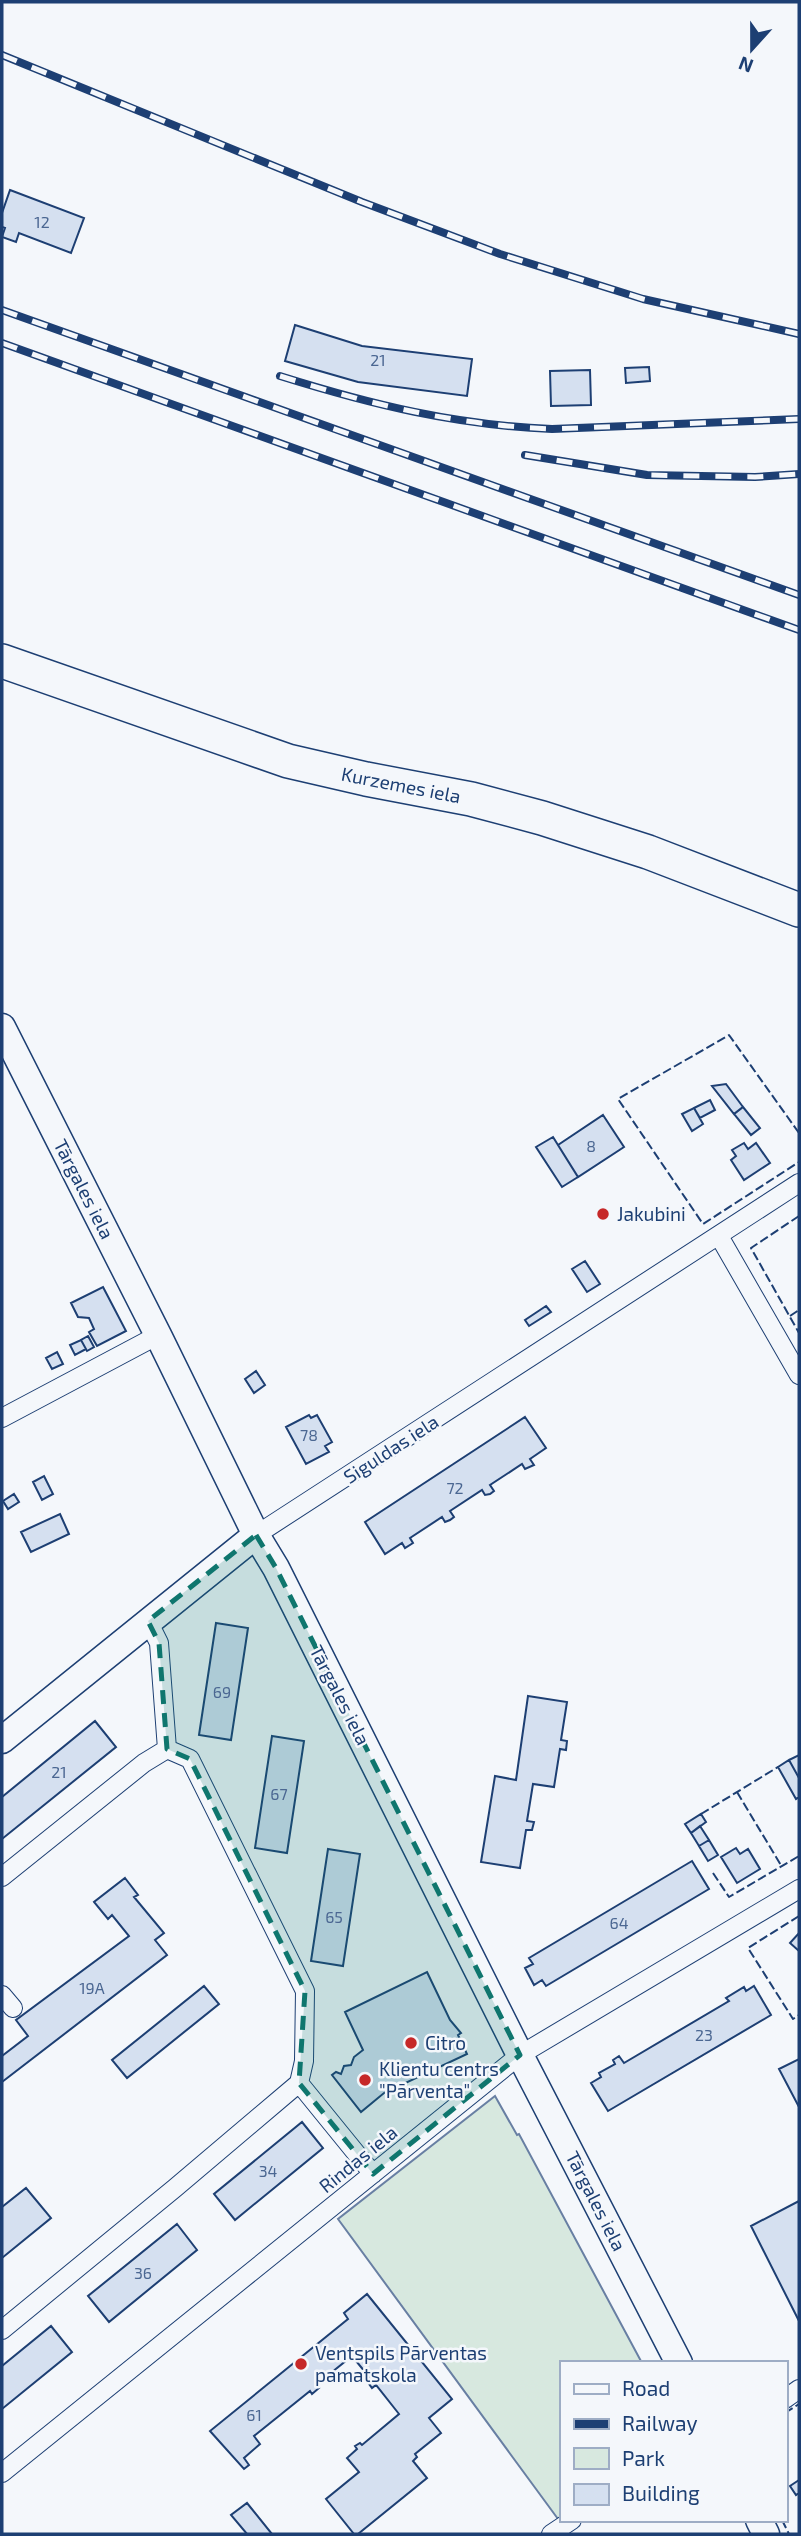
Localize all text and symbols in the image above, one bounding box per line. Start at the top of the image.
north arrow [717,14,787,84]
text: N [735,52,756,79]
house number: 12 [34,212,50,231]
house number: 21 [370,350,386,369]
street label: Kurzemes iela [339,762,463,807]
street label: Tārgales iela [49,1135,119,1243]
house number: 8 [586,1136,596,1155]
place label: Jakubini [617,1202,686,1225]
marker: Jakubini [595,1206,611,1222]
street label: Siguldas iela [339,1409,443,1488]
house number: 78 [300,1425,318,1444]
house number: 72 [446,1478,464,1497]
street label: Tārgales iela [305,1641,375,1749]
house number: 69 [213,1682,231,1701]
house number: 21 [51,1762,67,1781]
house number: 67 [270,1784,288,1803]
house number: 65 [325,1907,343,1926]
house number: 64 [610,1913,629,1932]
house number: 19A [79,1978,105,1997]
house number: 23 [695,2025,713,2044]
place label: Citro [425,2031,466,2054]
marker: Citro [403,2035,419,2051]
place label: Klientu centrs "Pārventa" [379,2057,499,2102]
marker: Klientu centrs "Pārventa" [357,2072,373,2088]
street label: Rindas iela [314,2120,401,2197]
street label: Tārgales iela [561,2147,631,2255]
house number: 34 [259,2161,278,2180]
house number: 36 [134,2263,152,2282]
place label: Ventspils Pārventas pamatskola [315,2341,487,2386]
marker: Ventspils Pārventas pamatskola [293,2356,309,2372]
legend [560,2361,787,2522]
text: Road [622,2375,670,2400]
house number: 61 [246,2405,262,2424]
text: Railway [622,2410,698,2435]
text: Park [622,2445,665,2470]
text: Building [622,2480,700,2505]

